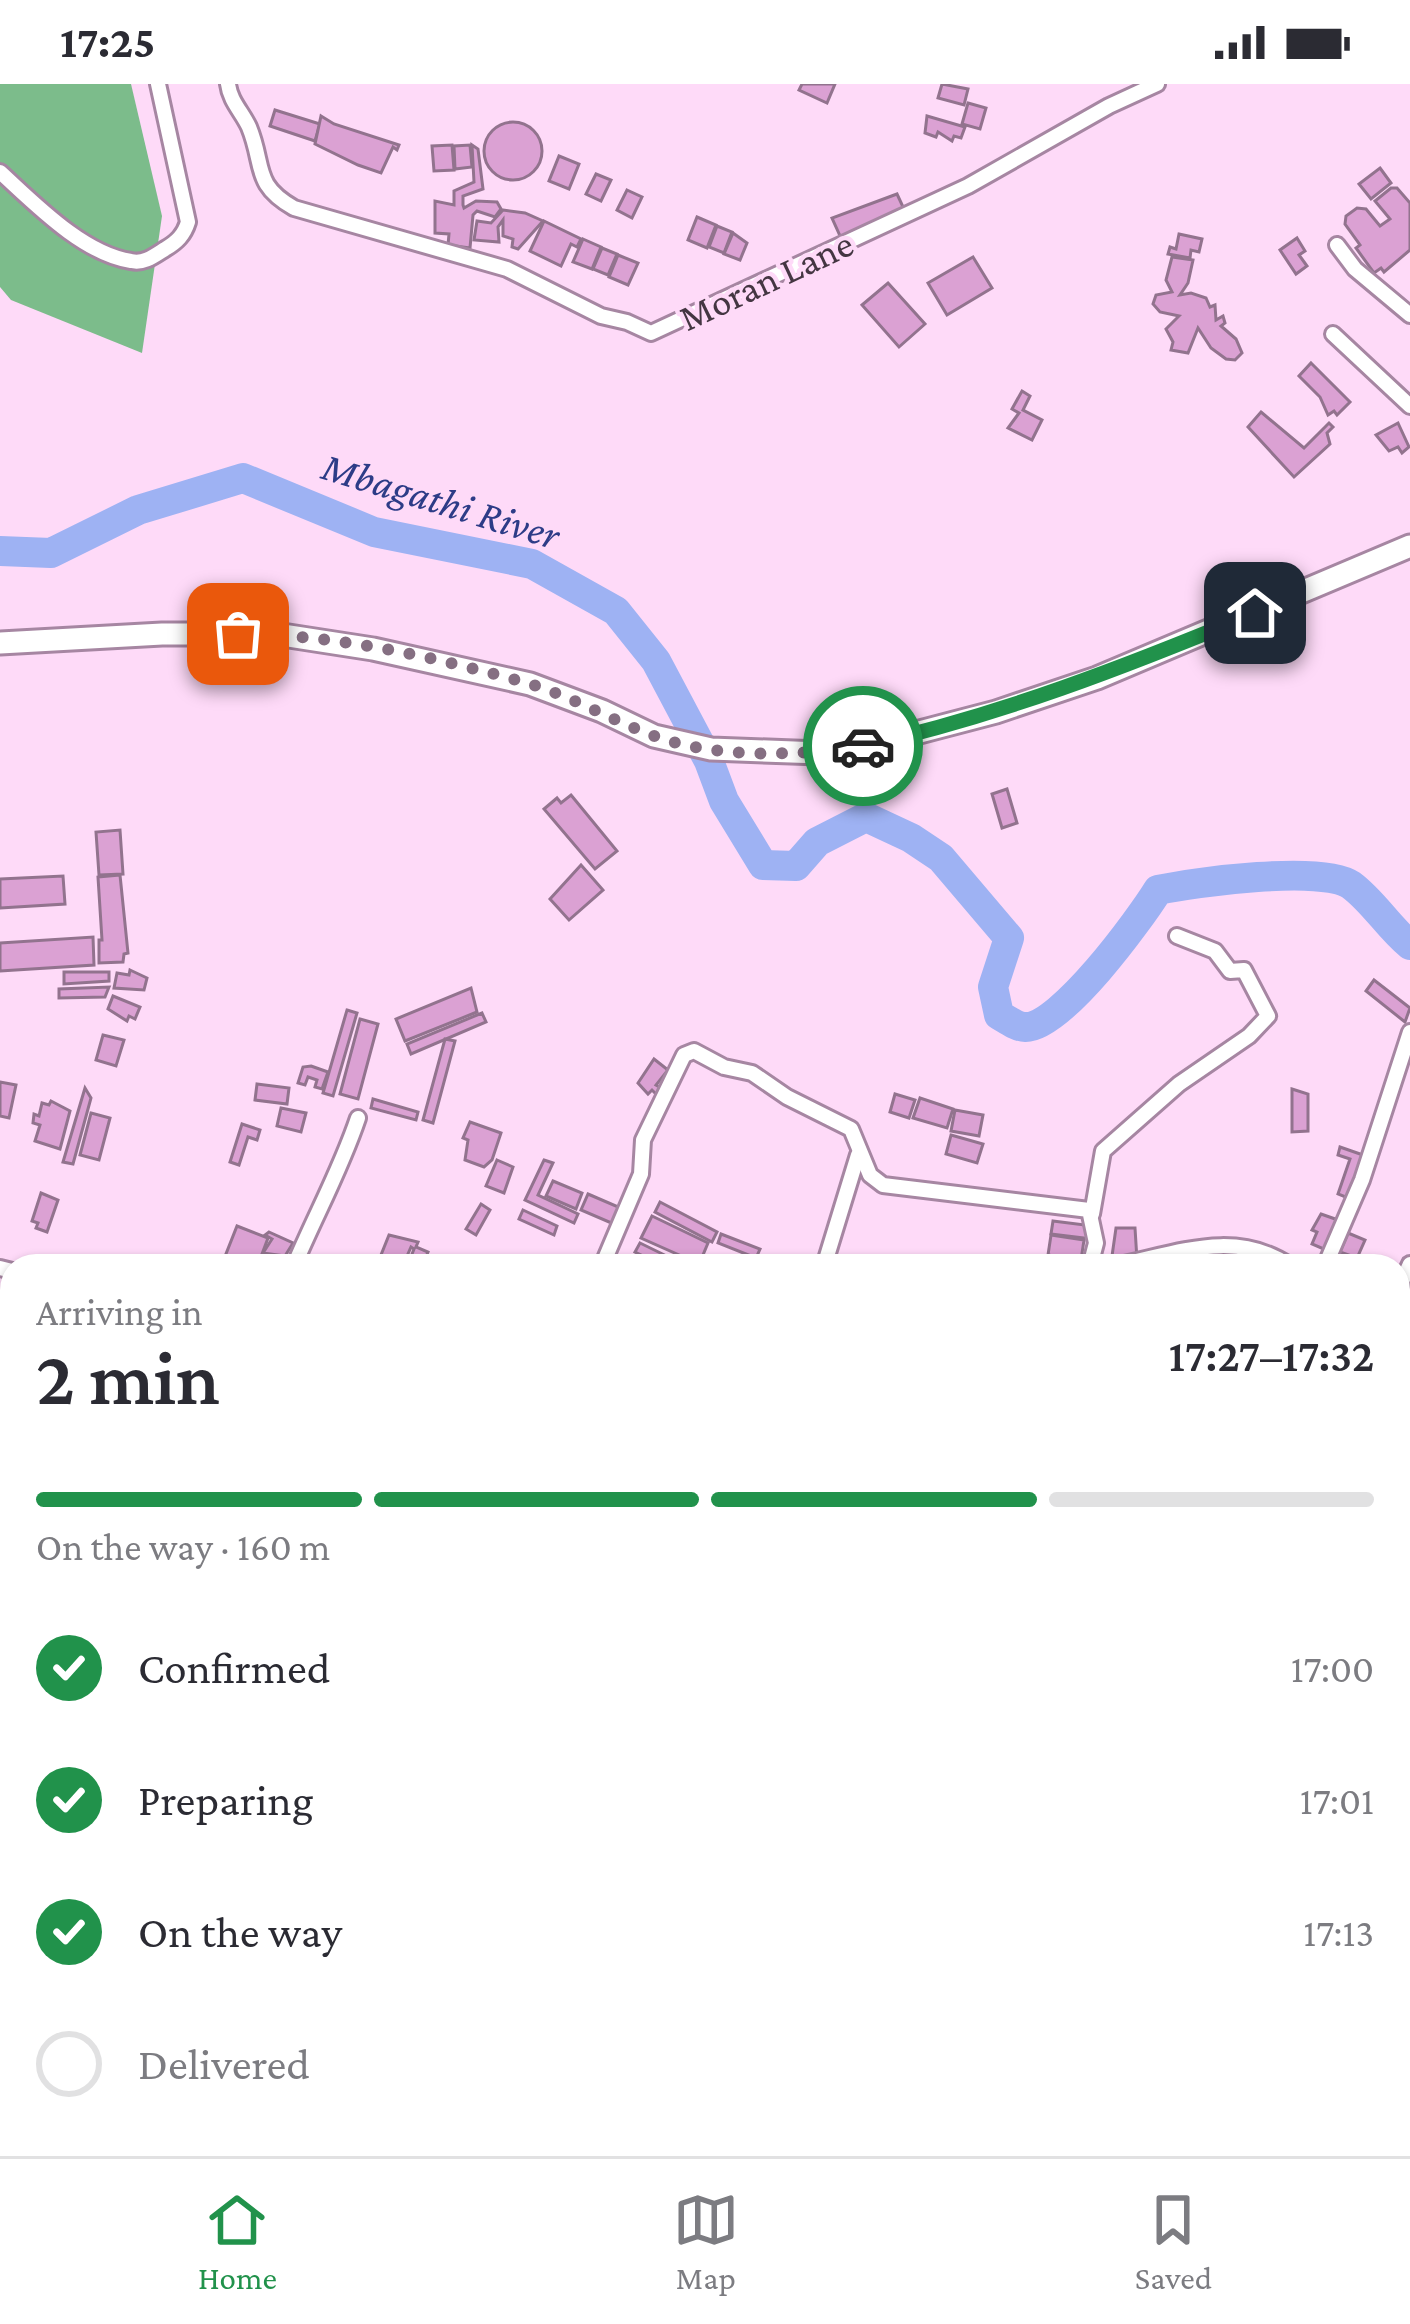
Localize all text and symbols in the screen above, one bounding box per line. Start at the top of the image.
text: 17:25 [60,17,155,67]
street label: Moran Lane [672,221,860,339]
water label: Mbagathi River [316,441,567,559]
pin [1204,562,1306,664]
icon: home [1222,580,1288,646]
pin [187,583,289,685]
icon: bag [205,601,271,667]
courier [803,686,923,806]
icon: car [830,713,896,779]
text: Arriving in [36,1290,203,1333]
text: 17:27–17:32 [1169,1331,1374,1381]
text: 2 min [36,1334,220,1421]
text: On the way · 160 m [36,1525,330,1568]
icon: check [36,1635,102,1701]
text: Confirmed [138,1643,330,1693]
text: 17:00 [1291,1647,1374,1690]
icon: check [36,1767,102,1833]
text: Preparing [138,1775,314,1825]
text: 17:01 [1300,1779,1374,1822]
icon: check [36,1899,102,1965]
text: On the way [138,1907,342,1957]
text: 17:13 [1303,1911,1374,1954]
text: Delivered [138,2039,310,2089]
tab: Home [198,2187,277,2296]
tab: Map [673,2187,739,2296]
tab: Saved [1135,2187,1212,2296]

